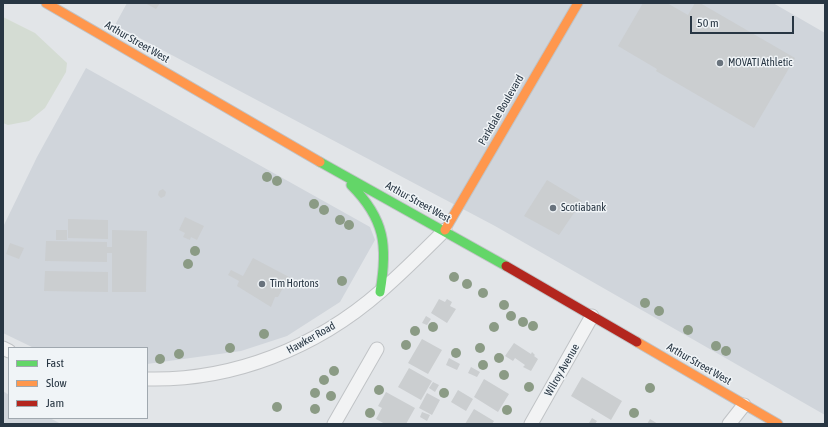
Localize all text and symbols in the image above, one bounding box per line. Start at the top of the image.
scale bar [692,8,796,34]
text: 50 m [697,16,719,30]
street label: Arthur Street West [102,18,172,66]
place label: MOVATI Athletic [728,56,792,70]
marker: MOVATI Athletic [715,58,725,68]
street label: Parkdale Boulevard [475,72,527,148]
street label: Arthur Street West [383,179,453,225]
place label: Scotiabank [561,201,606,215]
marker: Scotiabank [548,203,558,213]
place label: Tim Hortons [270,277,319,291]
marker: Tim Hortons [257,279,267,289]
street label: Hawker Road [284,319,338,357]
street label: Arthur Street West [664,340,734,388]
street label: Wilroy Avenue [542,341,582,399]
legend [8,347,148,419]
text: Fast [46,356,64,370]
text: Slow [46,376,67,390]
text: Jam [46,396,64,410]

